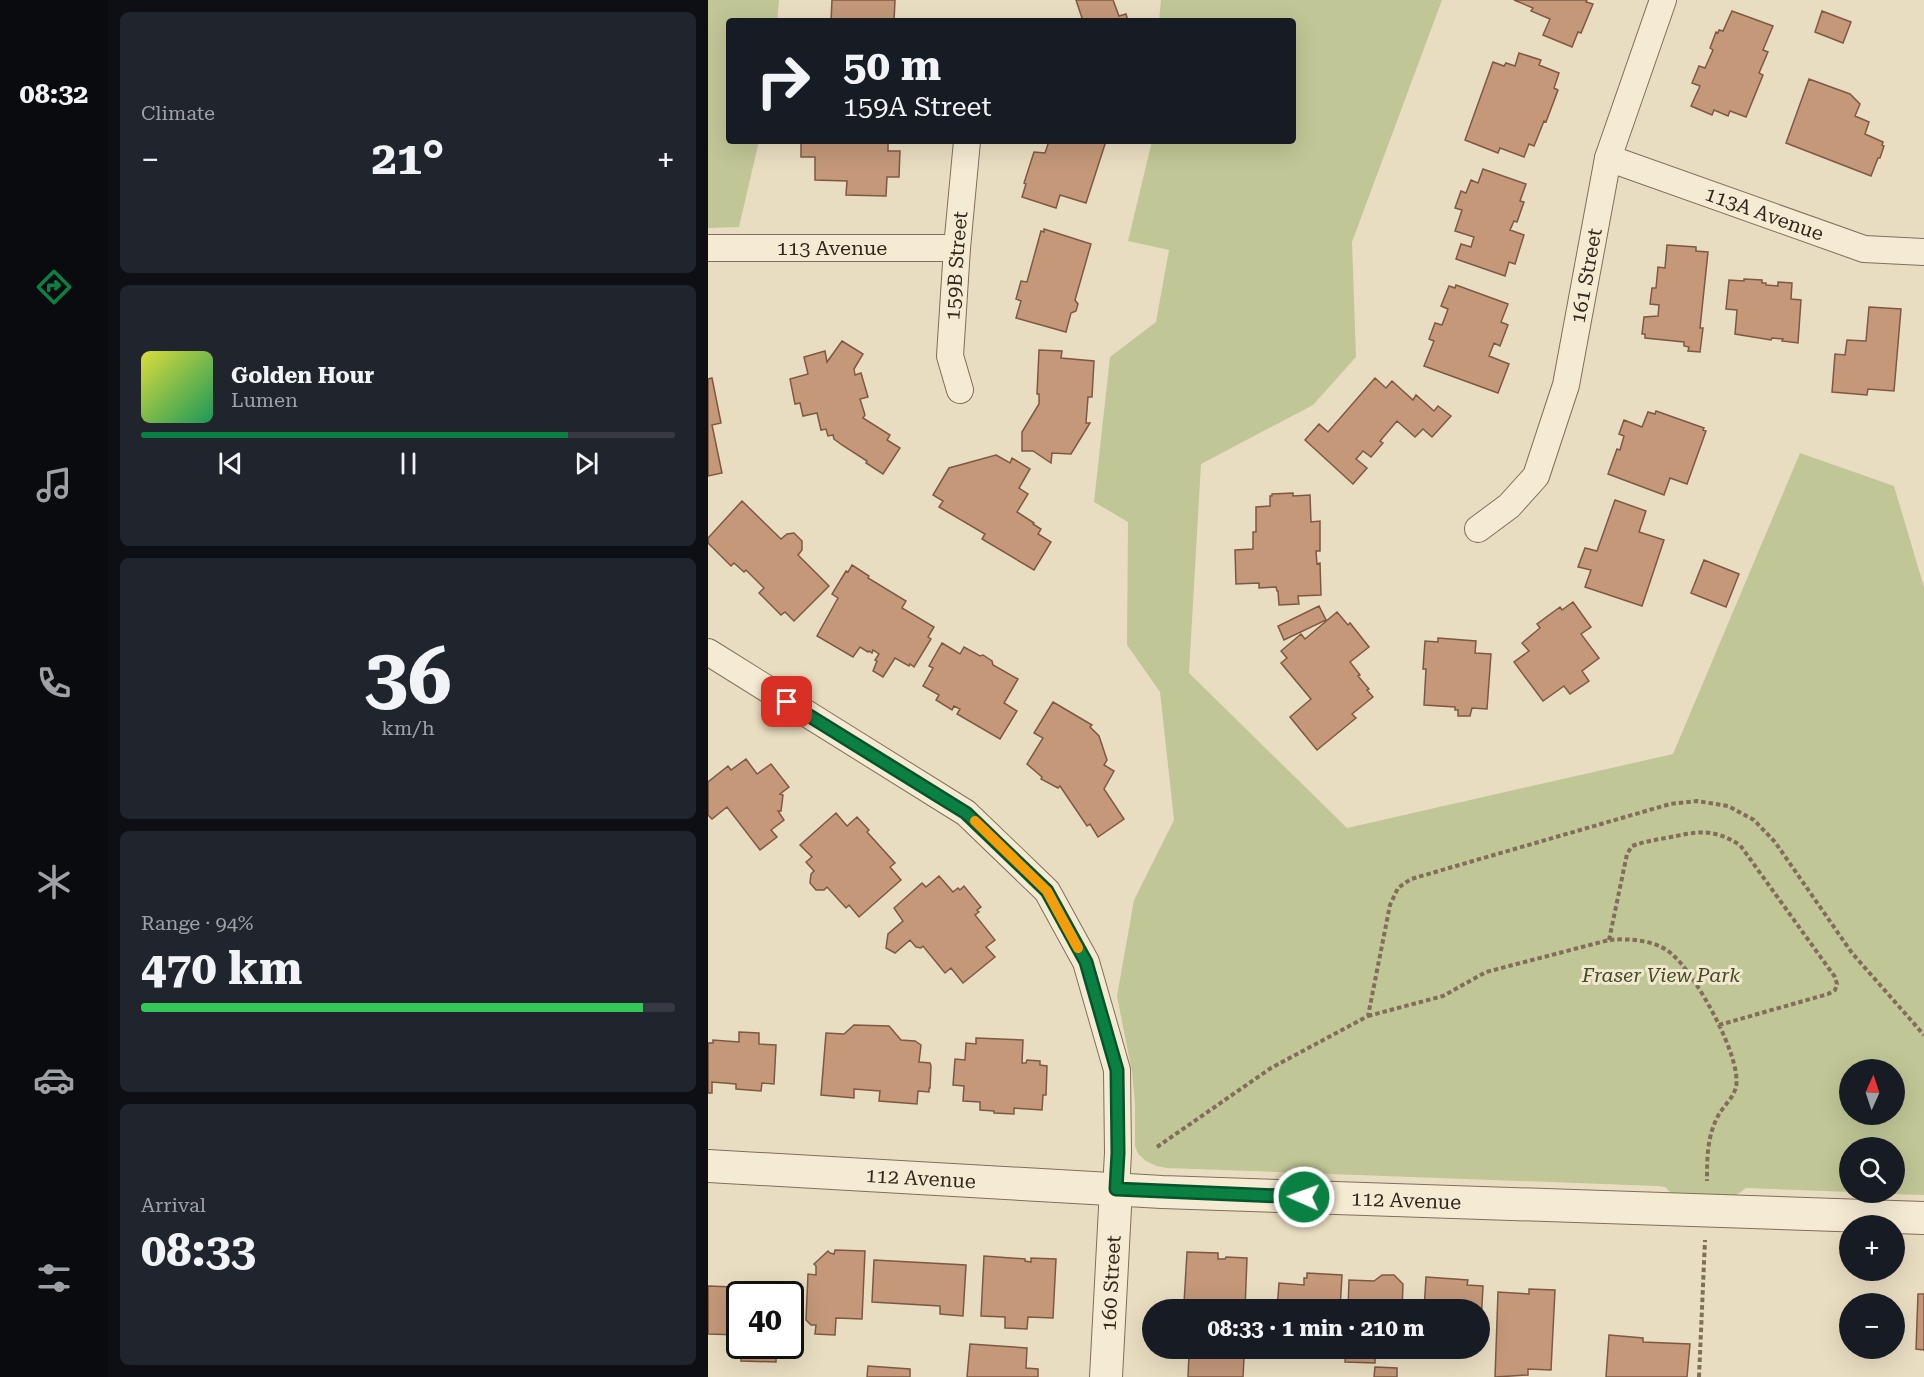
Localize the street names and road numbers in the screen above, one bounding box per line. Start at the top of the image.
street label: 113A Avenue [1702,181,1827,246]
street label: 159B Street [940,209,972,321]
street label: 161 Street [1566,226,1607,325]
street label: 113 Avenue [777,236,887,260]
street label: 112 Avenue [865,1163,976,1193]
street label: 112 Avenue [1351,1186,1462,1214]
street label: 160 Street [1096,1234,1126,1332]

